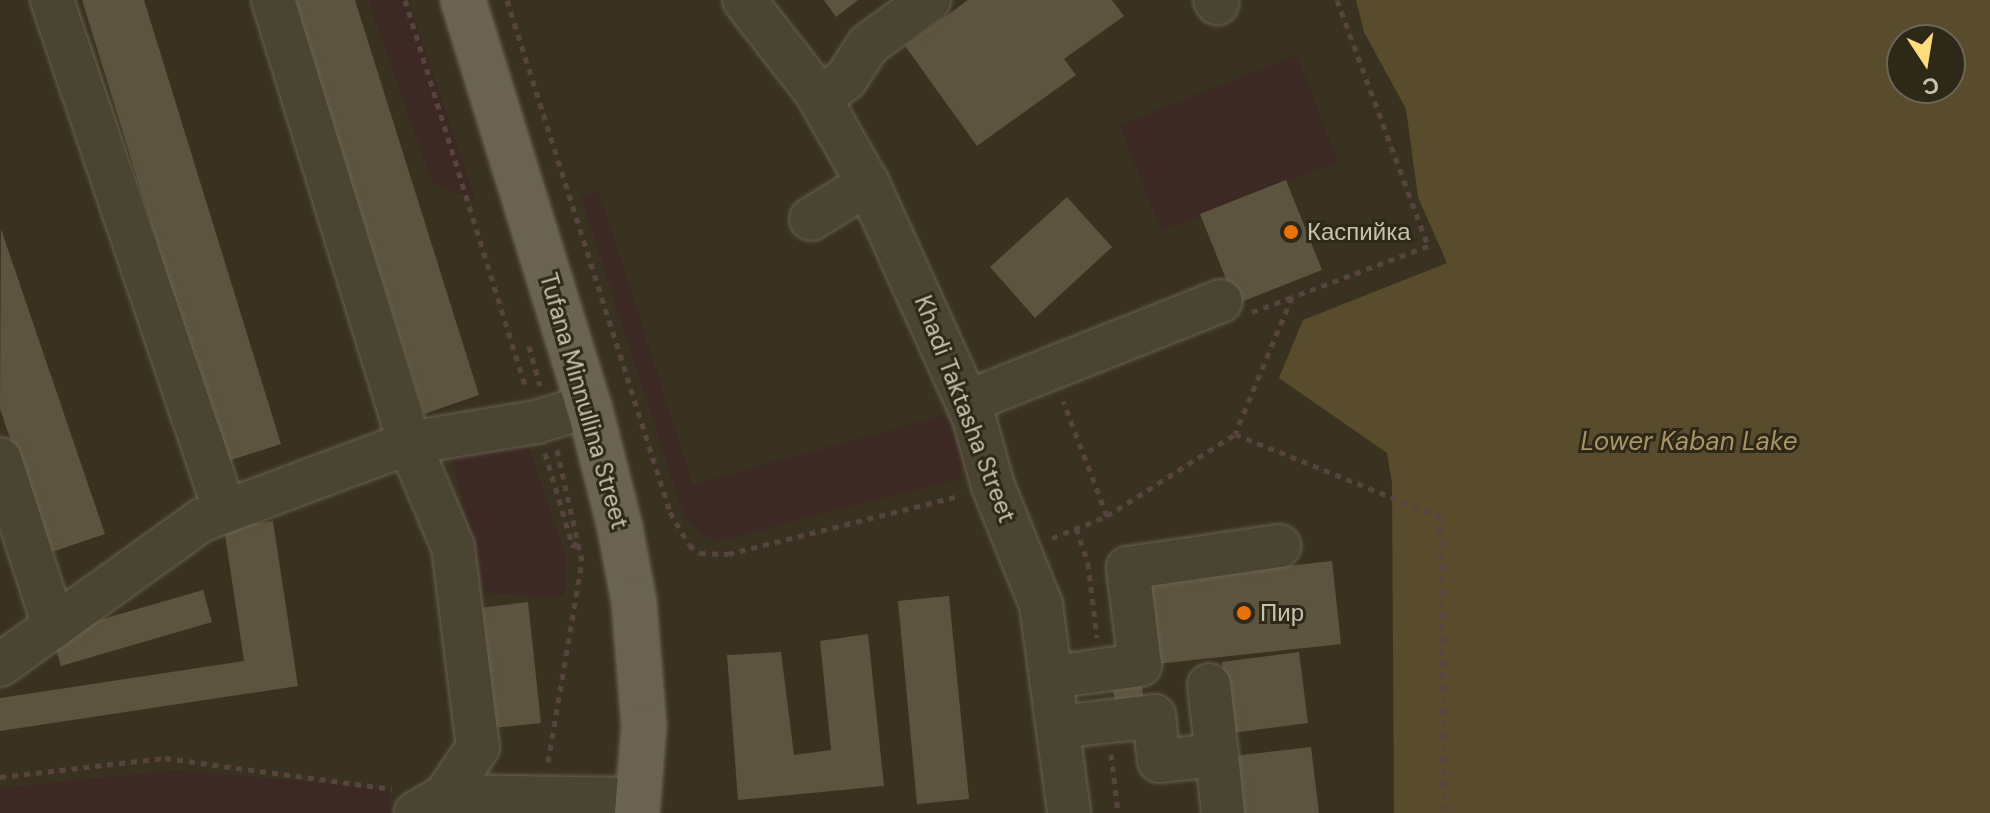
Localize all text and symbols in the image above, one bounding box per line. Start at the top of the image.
north arrow [1886,24,1966,104]
text: С [1920,70,1941,102]
place label: Каспийка [1307,218,1411,246]
marker: Каспийка [1282,223,1300,241]
street label: Tufana Minnullina Street [534,270,634,532]
street label: Khadi Taktasha Street [908,291,1022,527]
water label: Lower Kaban Lake [1580,426,1798,458]
place label: Пир [1260,599,1304,627]
marker: Пир [1235,604,1253,622]

